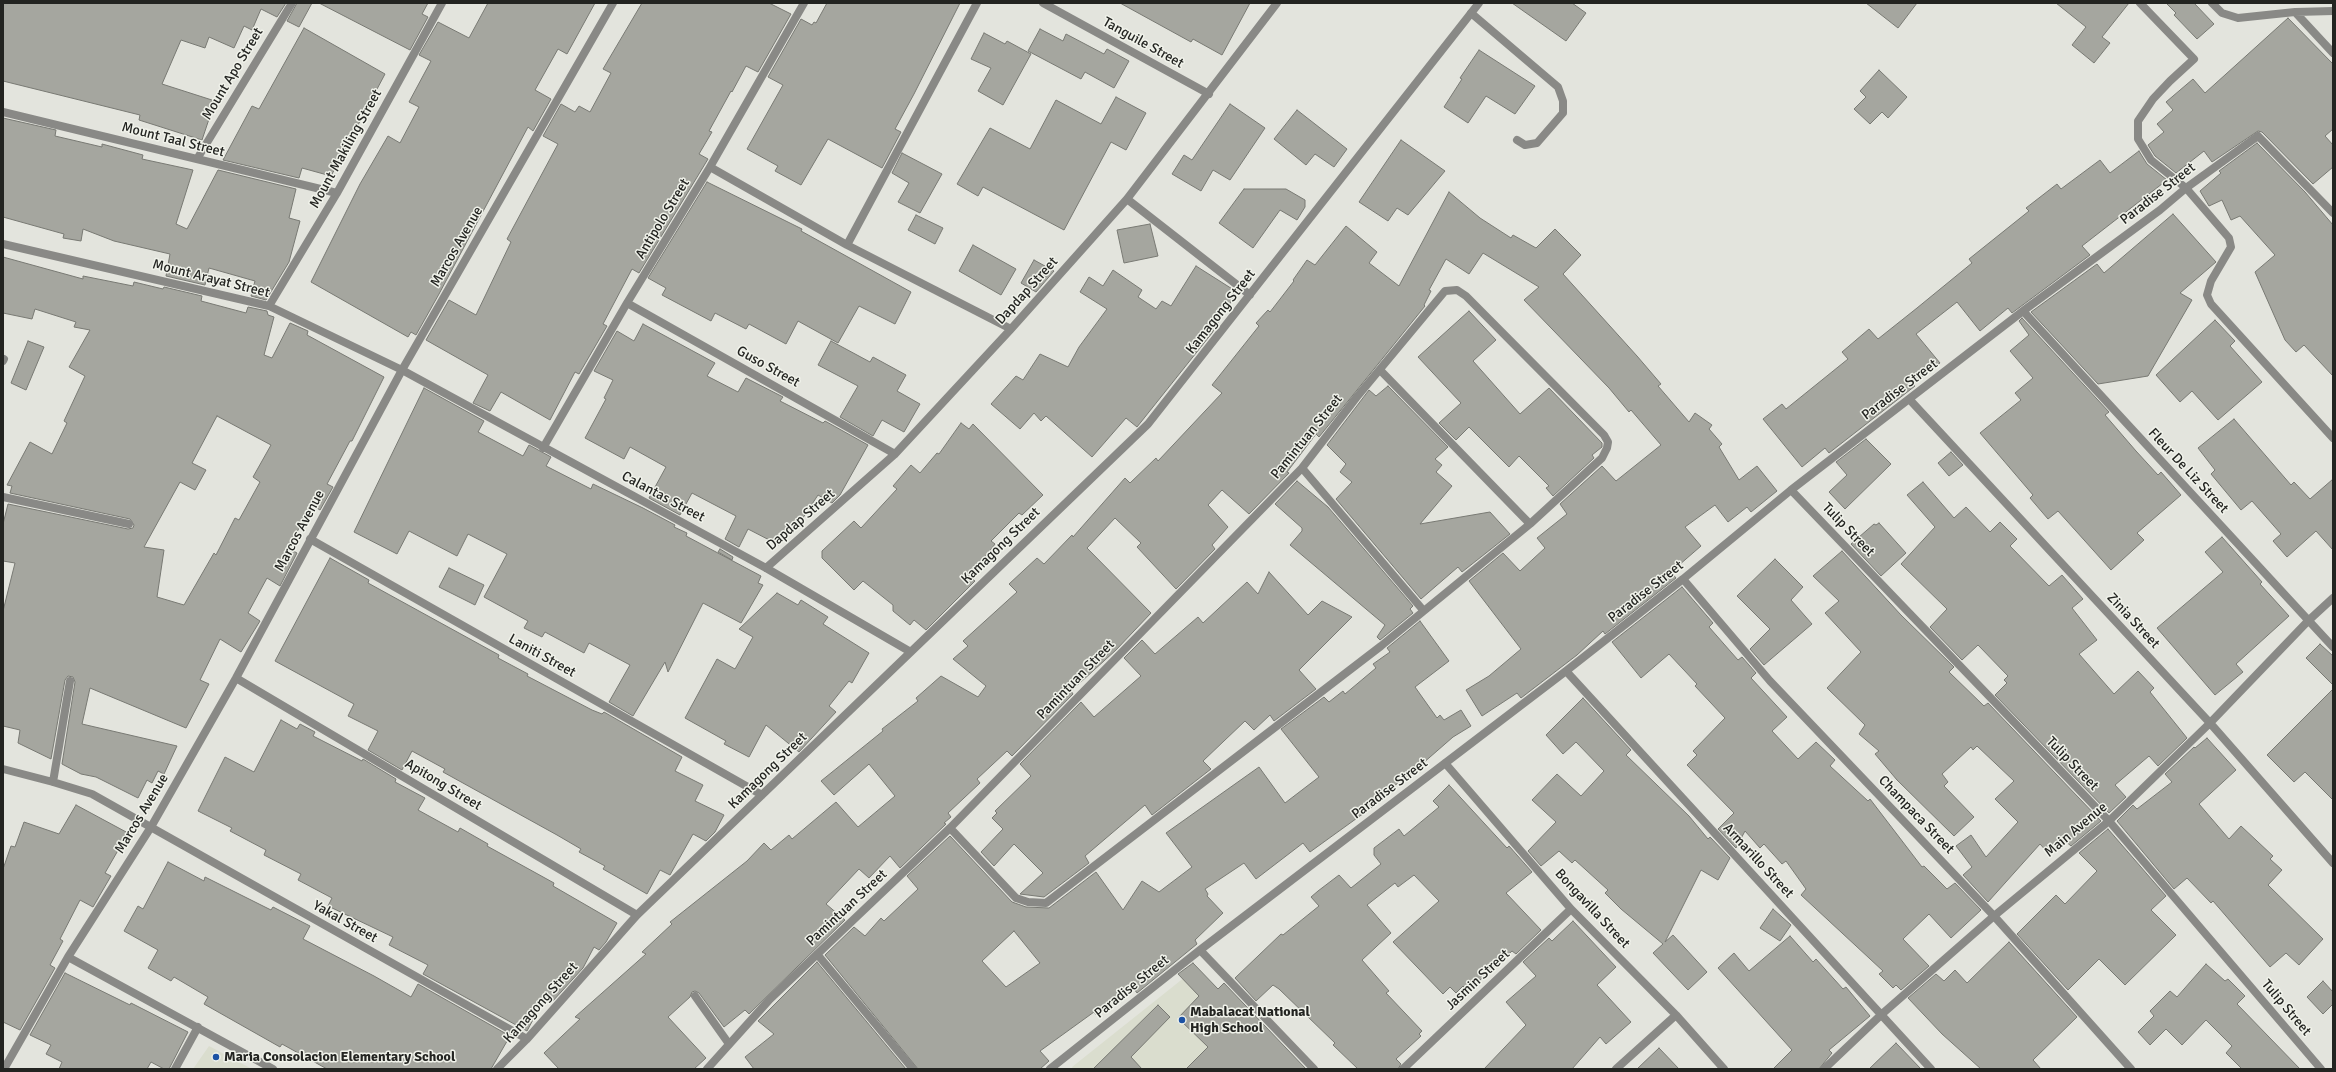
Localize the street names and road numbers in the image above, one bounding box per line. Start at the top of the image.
street label: Tanguile Street [1100,14,1186,72]
street label: Mount Apo Street [199,25,267,123]
street label: Mount Makiling Street [306,87,386,211]
street label: Mount Taal Street [120,119,226,161]
street label: Paradise Street [2117,159,2199,229]
street label: Antipolo Street [632,176,694,262]
street label: Marcos Avenue [427,204,487,290]
street label: Dapdap Street [992,254,1062,328]
street label: Mount Arayat Street [151,256,271,302]
street label: Kamagong Street [1183,266,1259,358]
street label: Guso Street [733,343,803,391]
street label: Paradise Street [1859,356,1941,424]
street label: Pamintuan Street [1268,391,1346,483]
street label: Fleur De Liz Street [2144,425,2232,517]
street label: Calantas Street [618,468,708,526]
street label: Dapdap Street [763,486,839,554]
street label: Marcos Avenue [271,487,329,575]
street label: Tulip Street [1818,500,1878,560]
street label: Kamagong Street [958,504,1044,588]
street label: Paradise Street [1605,557,1687,627]
street label: Zinia Street [2103,590,2163,652]
street label: Laniti Street [506,631,578,681]
street label: Pamintuan Street [1034,637,1118,723]
street label: Kamagong Street [725,729,811,813]
street label: Tulip Street [2042,734,2102,794]
street label: Paradise Street [1349,755,1431,823]
street label: Apitong Street [402,756,484,814]
street label: Marcos Avenue [112,771,172,857]
street label: Champaca Street [1875,772,1957,858]
street label: Main Avenue [2041,799,2111,861]
street label: Armarillo Street [1719,820,1797,902]
street label: Pamintuan Street [803,866,891,950]
street label: Bongavilla Street [1551,866,1633,952]
street label: Yakal Street [310,897,380,947]
street label: Jasmin Street [1443,946,1513,1014]
street label: Paradise Street [1091,952,1173,1022]
street label: Kamagong Street [500,959,582,1047]
street label: Tulip Street [2258,976,2314,1040]

